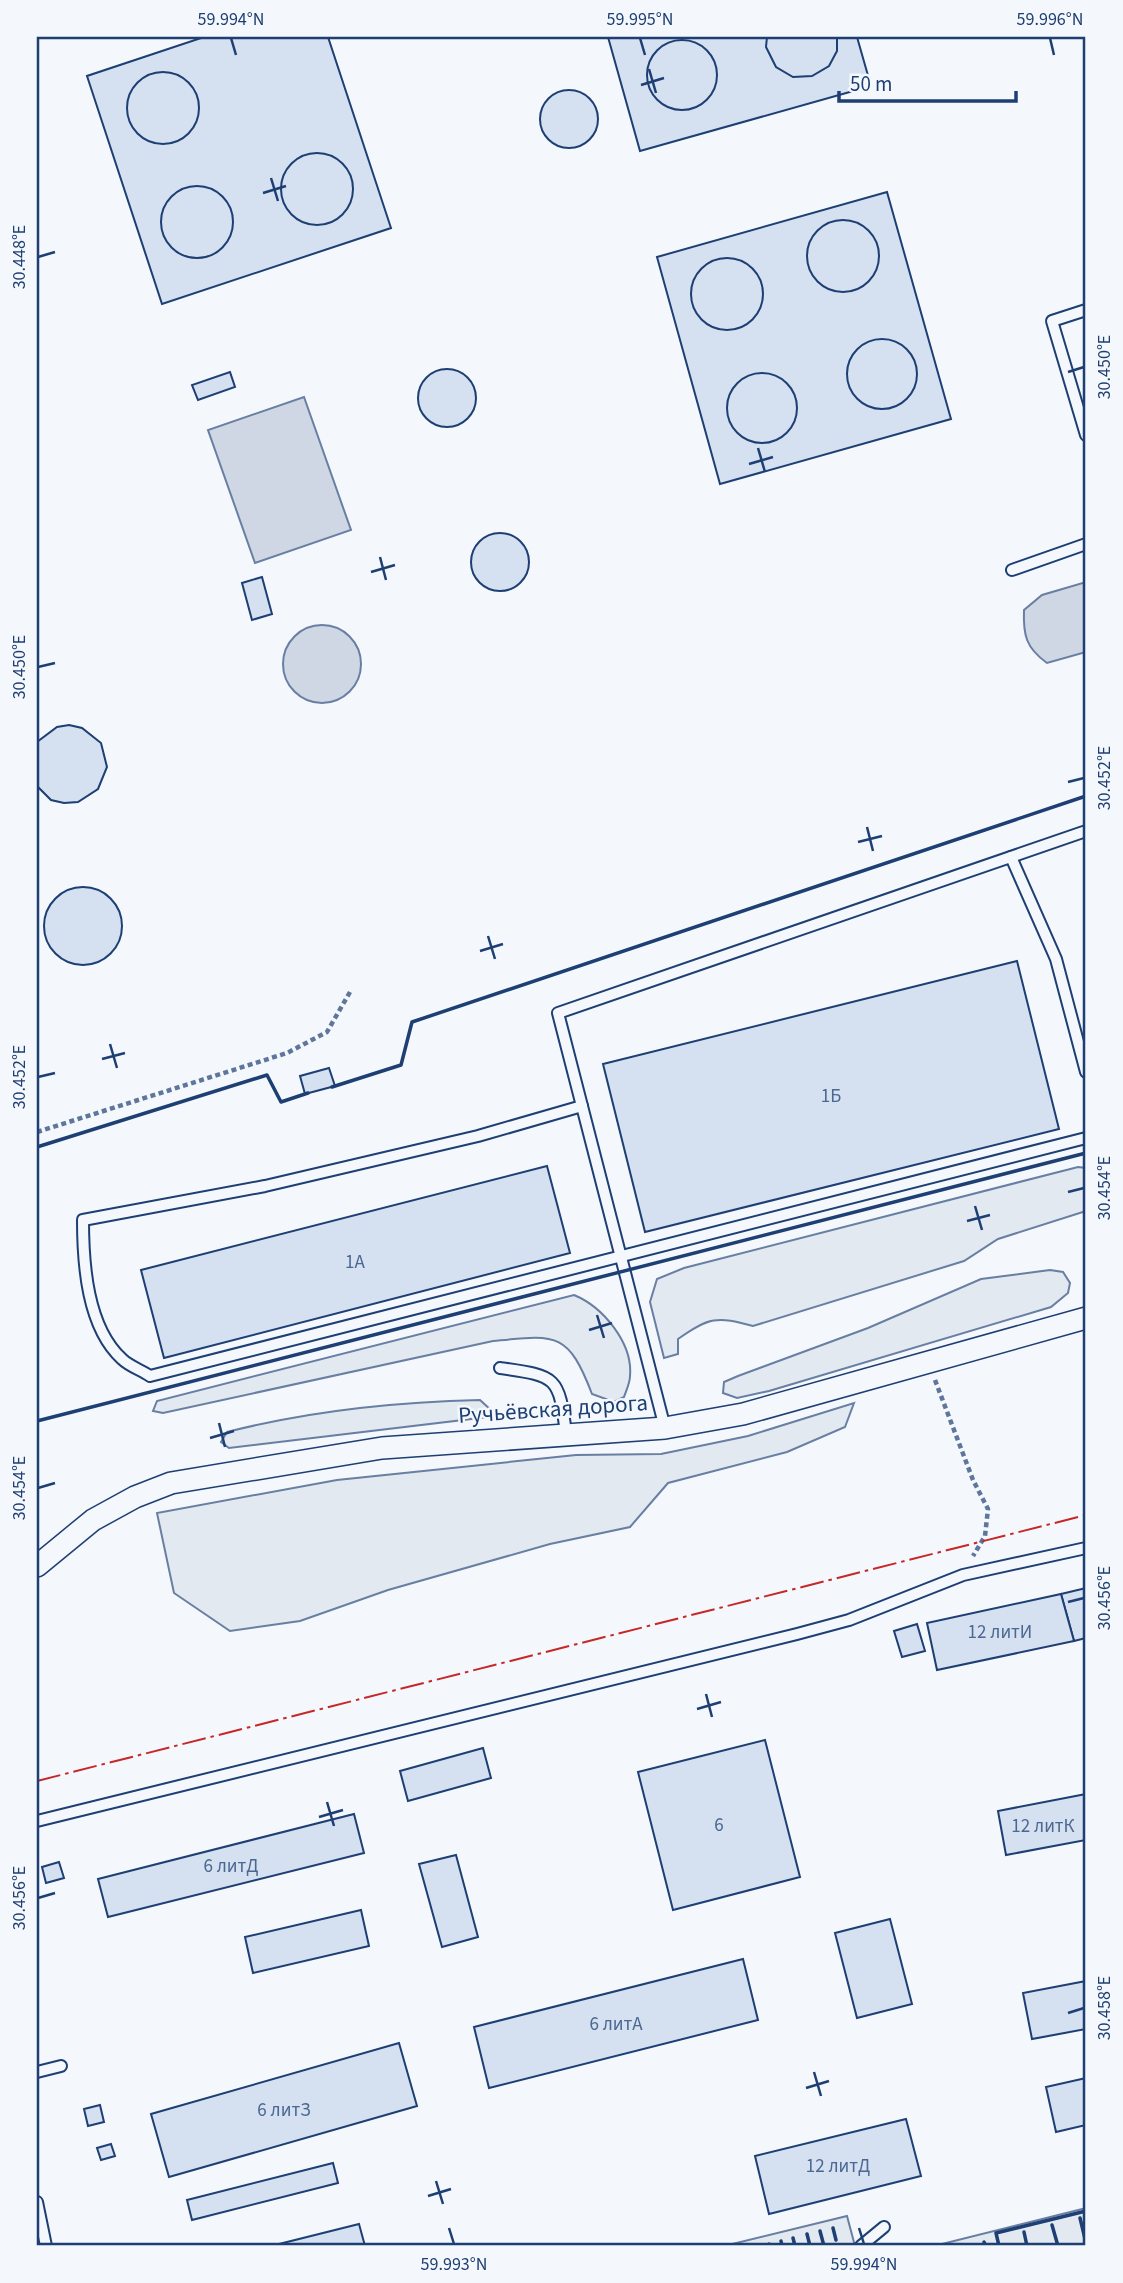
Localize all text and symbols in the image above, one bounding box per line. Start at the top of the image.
text: 59.994°N [198,7,264,32]
text: 59.995°N [607,7,673,32]
text: 59.996°N [1017,7,1083,32]
scale bar [839,60,1016,104]
text: 50 m [850,69,892,99]
text: 30.448°E [7,225,32,289]
text: 30.450°E [1092,335,1117,399]
text: 30.450°E [7,635,32,699]
text: 30.452°E [1092,746,1117,810]
text: 30.452°E [7,1045,32,1109]
house number: 1Б [821,1083,841,1110]
text: 30.454°E [1092,1156,1117,1220]
house number: 1А [345,1249,366,1276]
street label: Ручьёвская дорога [457,1386,649,1432]
text: 30.454°E [7,1456,32,1520]
text: 30.456°E [1092,1566,1117,1630]
house number: 12 литИ [968,1619,1032,1646]
house number: 6 [714,1812,724,1839]
house number: 12 литК [1011,1813,1075,1840]
house number: 6 литД [204,1853,258,1880]
text: 30.456°E [7,1866,32,1930]
text: 30.458°E [1092,1976,1117,2040]
house number: 6 литА [589,2011,643,2038]
house number: 6 литЗ [257,2097,311,2124]
house number: 12 литД [806,2153,870,2180]
text: 59.993°N [421,2252,487,2277]
text: 59.994°N [831,2252,897,2277]

